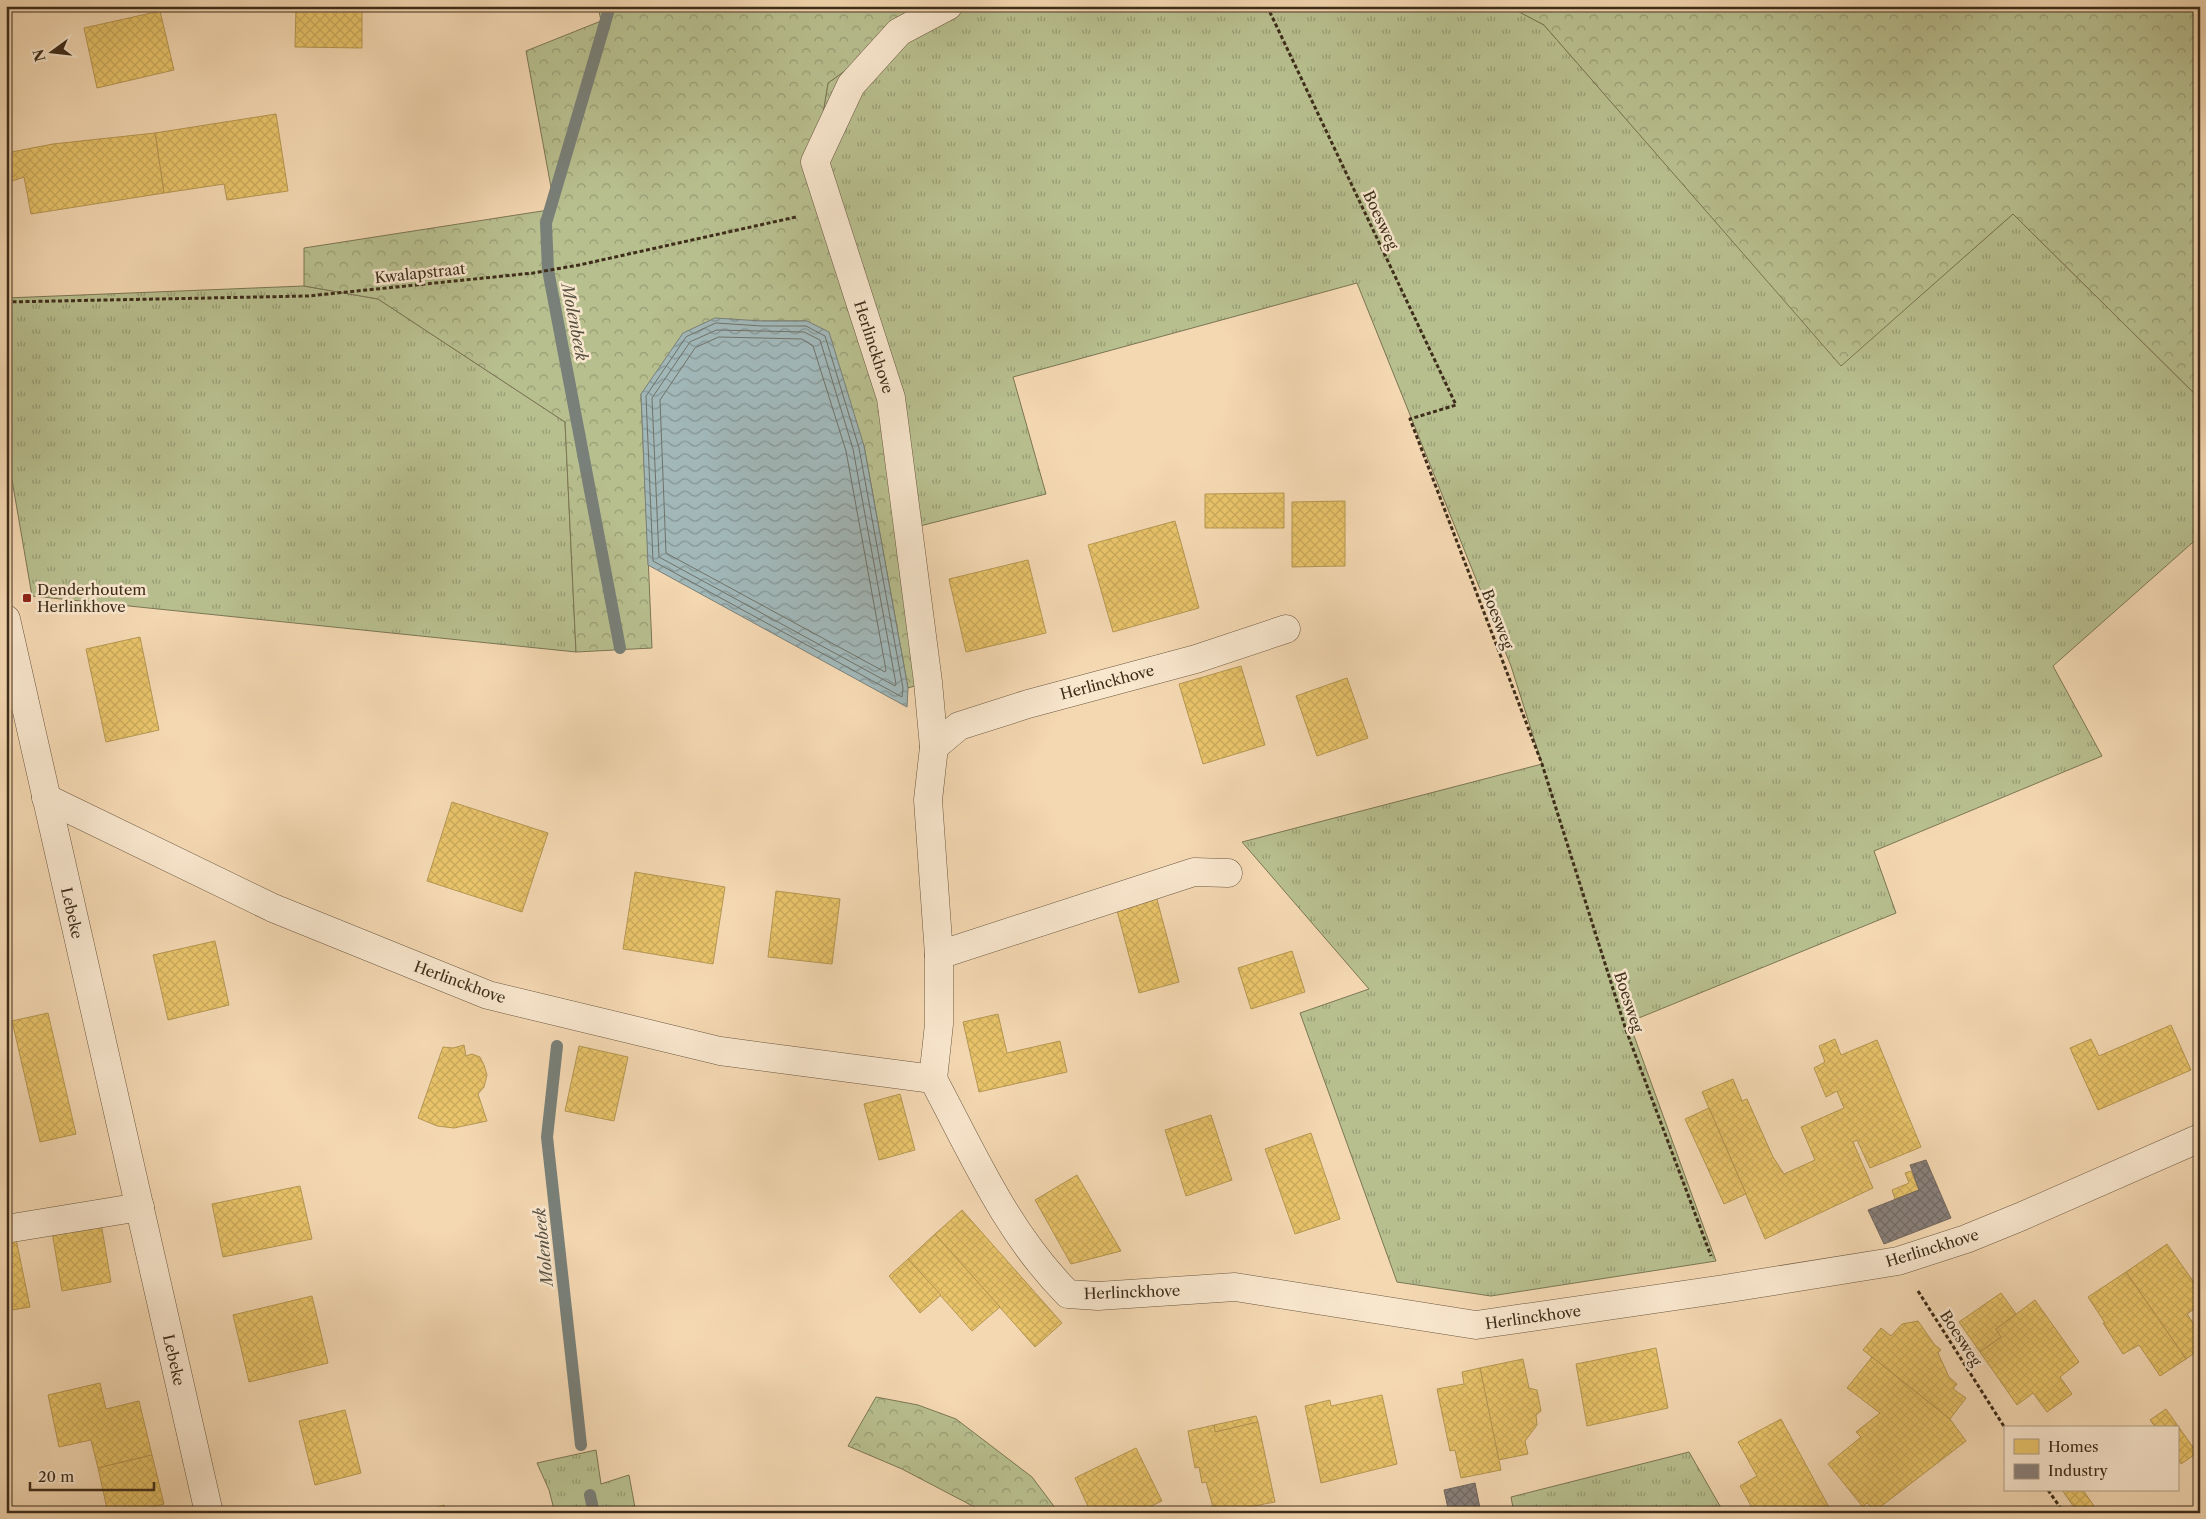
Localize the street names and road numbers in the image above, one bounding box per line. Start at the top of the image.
street label: Boesweg [1359,188,1403,253]
street label: Kwalapstraat [374,259,467,287]
street label: Herlinckhove [850,298,898,396]
street label: Boesweg [1478,586,1518,652]
street label: Herlinckhove [1058,660,1156,704]
street label: Lebeke [57,885,87,941]
street label: Herlinckhove [411,957,509,1007]
street label: Boesweg [1610,969,1648,1035]
street label: Herlinckhove [1883,1225,1981,1271]
street label: Herlinckhove [1083,1281,1181,1303]
street label: Herlinckhove [1484,1301,1582,1333]
street label: Boesweg [1936,1306,1986,1370]
street label: Lebeke [159,1332,189,1388]

